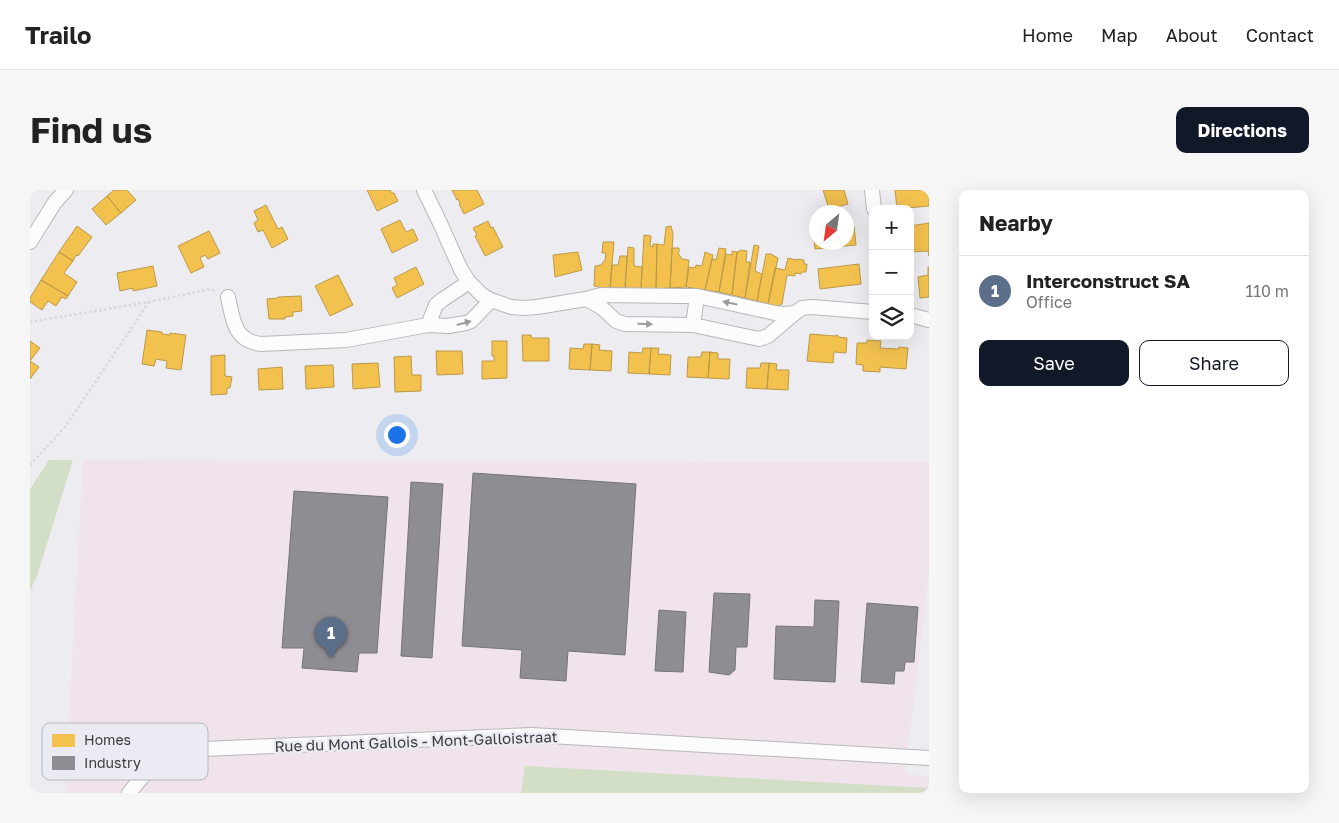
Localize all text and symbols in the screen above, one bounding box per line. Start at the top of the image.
text: Trailo [25,20,91,49]
text: Home [1022,24,1073,46]
text: Map [1101,24,1138,46]
text: About [1166,24,1218,46]
text: Contact [1246,24,1314,46]
button: Directions [1176,107,1309,153]
text: Find us [30,109,152,151]
north arrow [809,205,854,250]
map controls [869,205,914,340]
button: + [869,205,914,250]
text: Nearby [979,210,1053,236]
button: − [869,250,914,295]
text: Interconstruct SA [1026,269,1190,292]
text: 1 [991,281,999,301]
text: 110 m [1245,281,1289,301]
text: Office [1026,292,1072,312]
button: layers [869,295,914,340]
one-way arrow [722,299,738,307]
one-way arrow [456,319,471,327]
one-way arrow [637,320,653,328]
button: Save [979,340,1129,386]
button: Share [1139,340,1289,386]
your location [384,422,410,448]
pin: 1 [315,617,347,658]
legend [42,723,208,780]
street label: Rue du Mont Gallois - Mont-Galloistraat [274,727,558,755]
text: Homes [84,731,131,748]
text: Industry [84,754,141,771]

